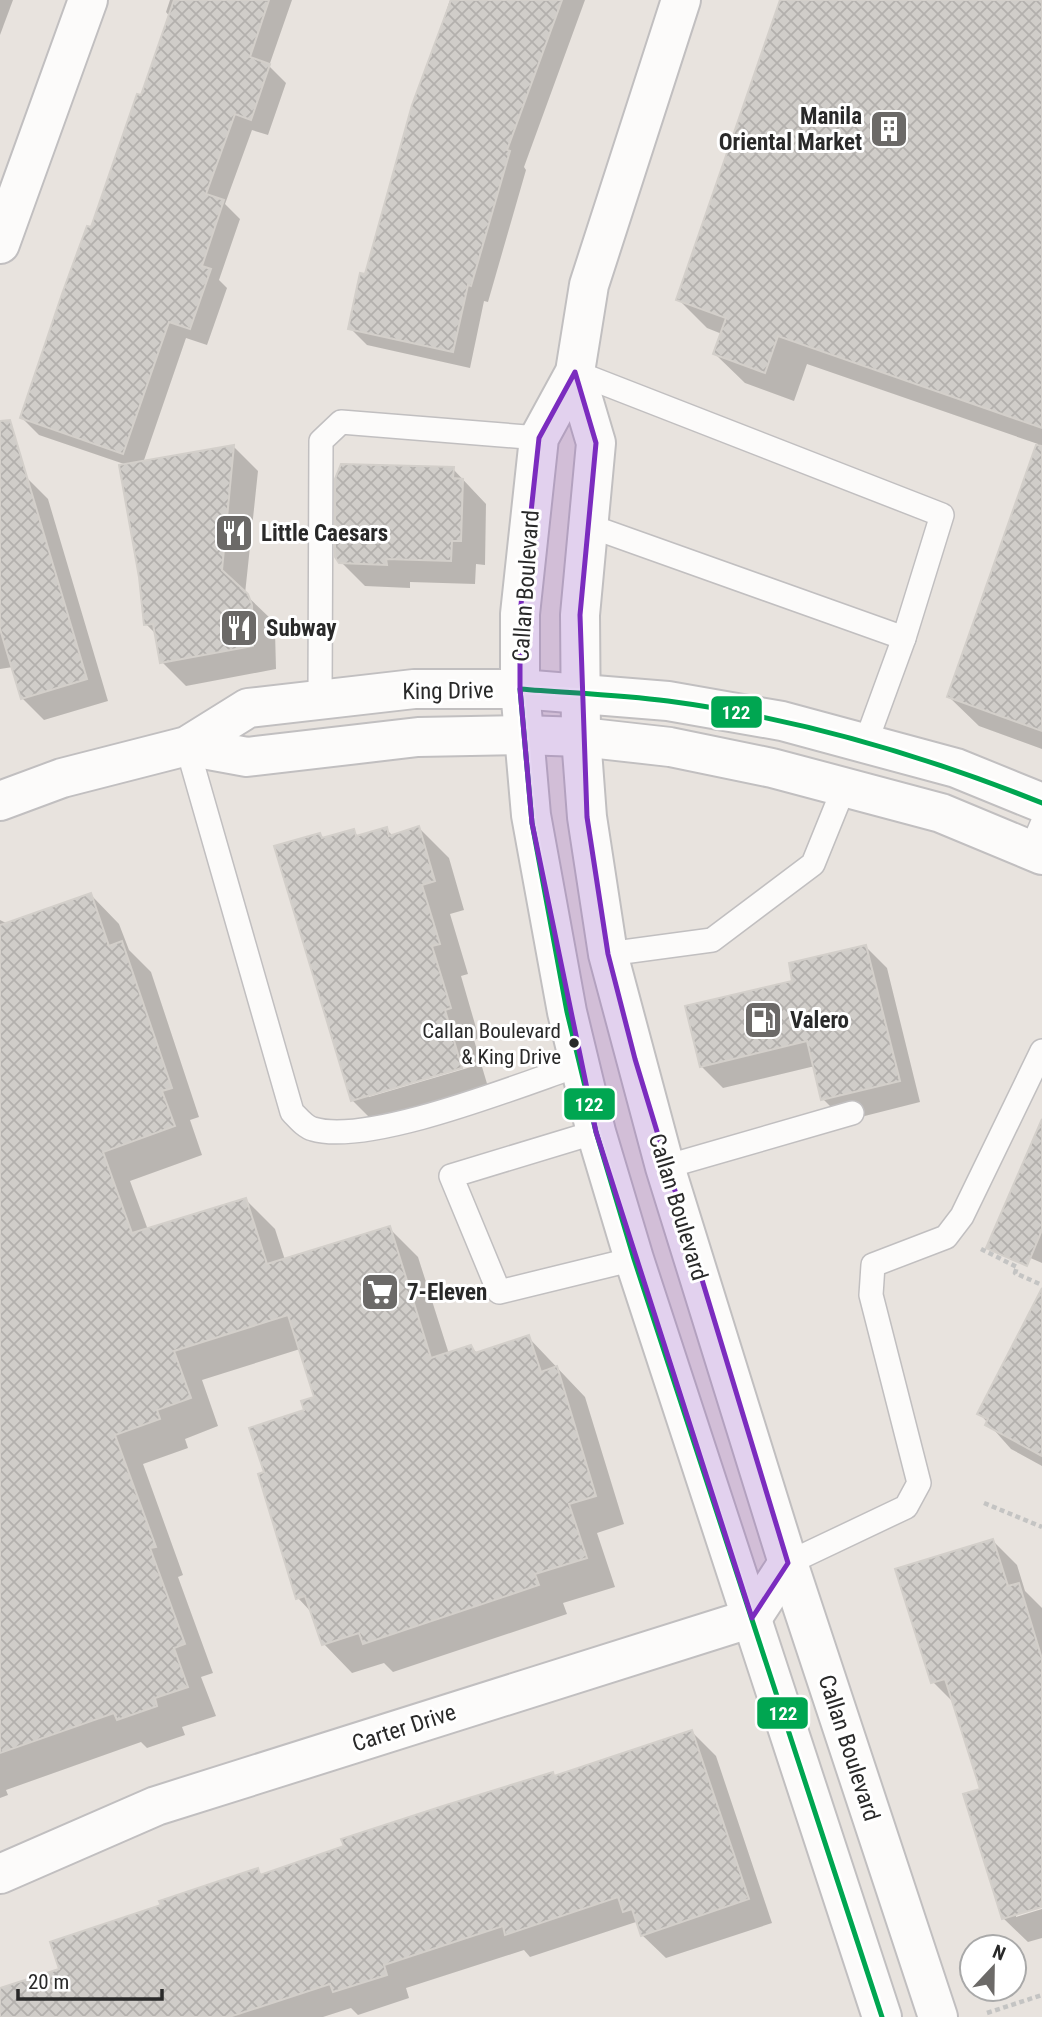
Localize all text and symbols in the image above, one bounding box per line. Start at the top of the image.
place label: Manila Oriental Market [719,103,862,156]
building icon: Manila Oriental Market [868,108,910,150]
street label: Callan Boulevard [507,509,545,663]
restaurant icon: Little Caesars [213,512,255,554]
place label: Little Caesars [261,520,388,547]
restaurant icon: Subway [218,607,260,649]
place label: Subway [266,615,337,642]
street label: King Drive [402,677,494,705]
line badge: 122 [710,695,763,729]
text: 122 [722,701,750,724]
fuel station icon: Valero [742,999,784,1041]
place label: Valero [790,1007,849,1034]
place label: Callan Boulevard & King Drive [422,1019,561,1069]
marker: Callan Boulevard & King Drive [567,1036,581,1050]
line badge: 122 [563,1087,616,1121]
text: 122 [575,1093,603,1116]
street label: Callan Boulevard [643,1130,713,1284]
supermarket icon: 7-Eleven [359,1271,401,1313]
place label: 7-Eleven [407,1279,487,1306]
street label: Callan Boulevard [813,1672,885,1824]
line badge: 122 [756,1696,809,1730]
street label: Carter Drive [349,1699,459,1757]
text: 122 [769,1702,797,1725]
north arrow [958,1933,1028,2003]
text: N [989,1940,1009,1966]
scale bar [18,1958,161,2002]
text: 20 m [28,1970,69,1994]

